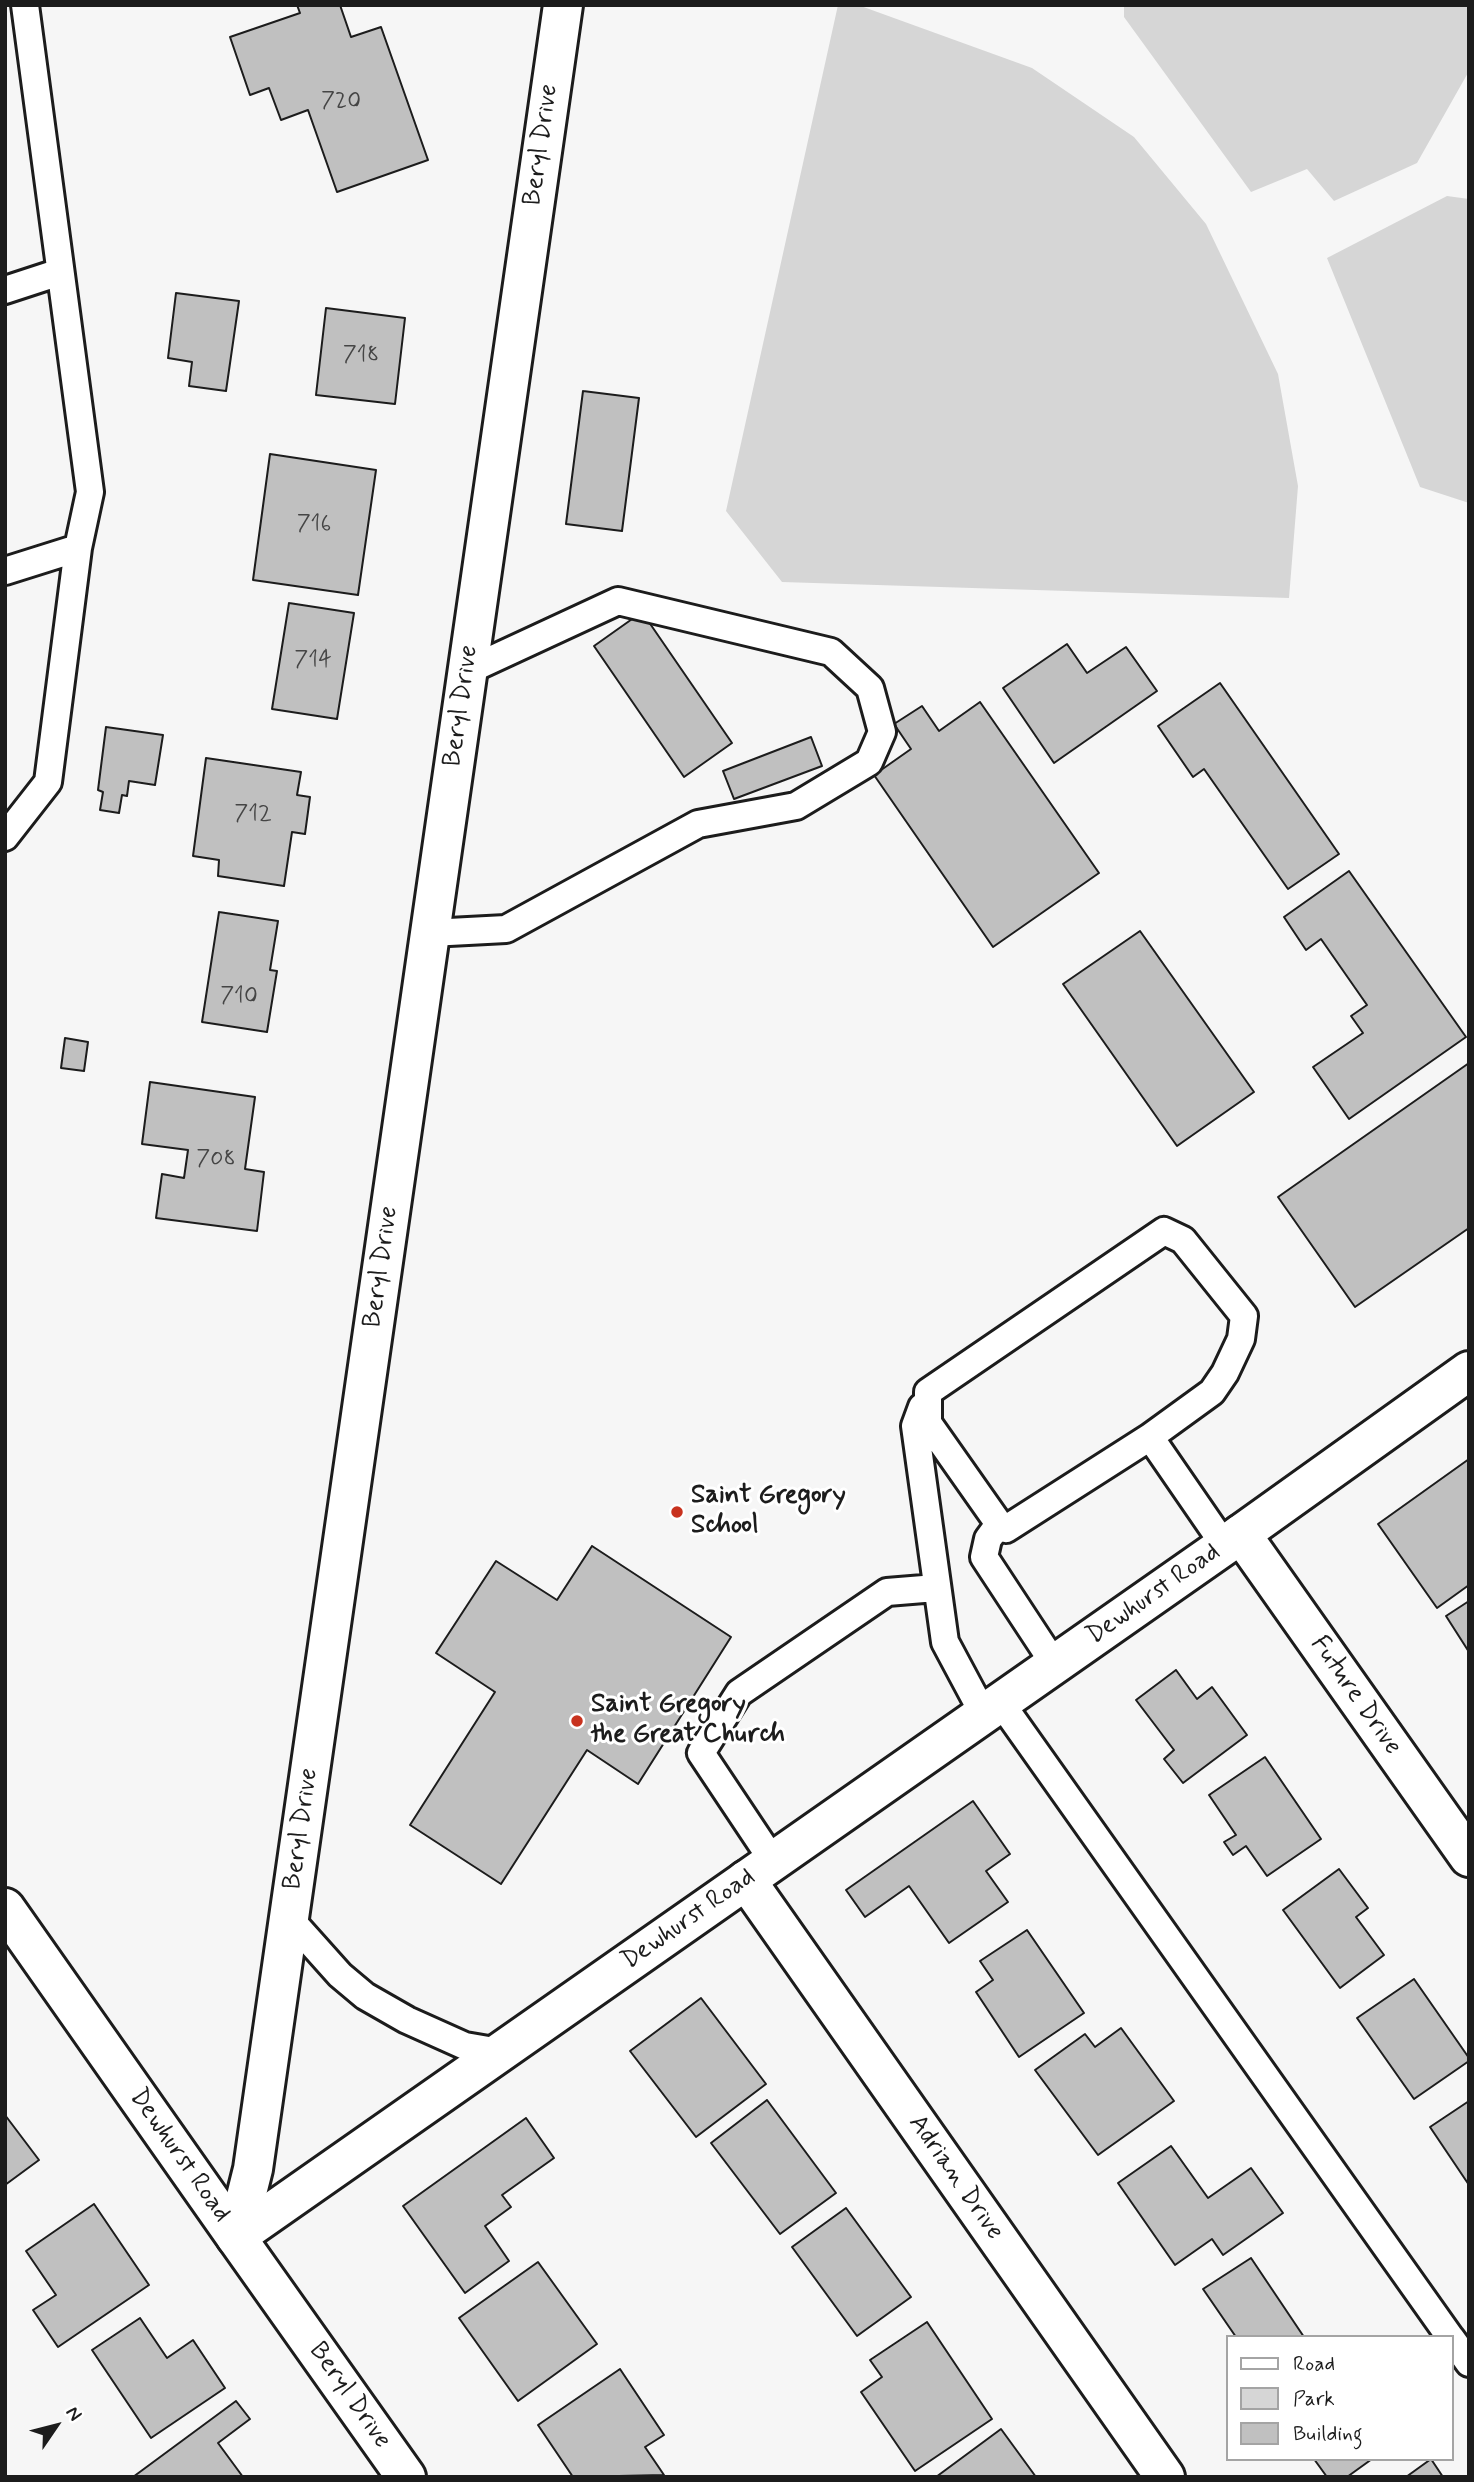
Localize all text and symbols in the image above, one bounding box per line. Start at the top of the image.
street label: Beryl Drive [518,82,566,208]
house number: 720 [321,88,361,116]
house number: 718 [343,342,379,370]
house number: 716 [297,511,331,539]
street label: Beryl Drive [438,643,486,769]
house number: 714 [294,647,332,675]
house number: 712 [234,801,272,829]
house number: 710 [220,983,258,1011]
house number: 708 [196,1146,236,1174]
street label: Beryl Drive [358,1204,406,1330]
place label: Saint Gregory School [691,1481,846,1542]
marker: Saint Gregory School [669,1504,685,1520]
street label: Dewhurst Road [1081,1537,1227,1653]
street label: Future Drive [1303,1630,1407,1762]
place label: Saint Gregory the Great Church [591,1690,785,1752]
marker: Saint Gregory the Great Church [569,1713,585,1729]
street label: Beryl Drive [278,1766,326,1892]
street label: Dewhurst Road [616,1862,762,1978]
street label: Dewhurst Road [121,2083,237,2229]
street label: Adrian Drive [900,2109,1010,2247]
legend [1226,2335,1453,2461]
street label: Beryl Drive [301,2337,397,2455]
text: Road [1293,2350,1335,2378]
text: Park [1293,2385,1335,2413]
north arrow [21,2391,91,2461]
text: N [60,2401,87,2426]
text: Building [1293,2420,1363,2448]

